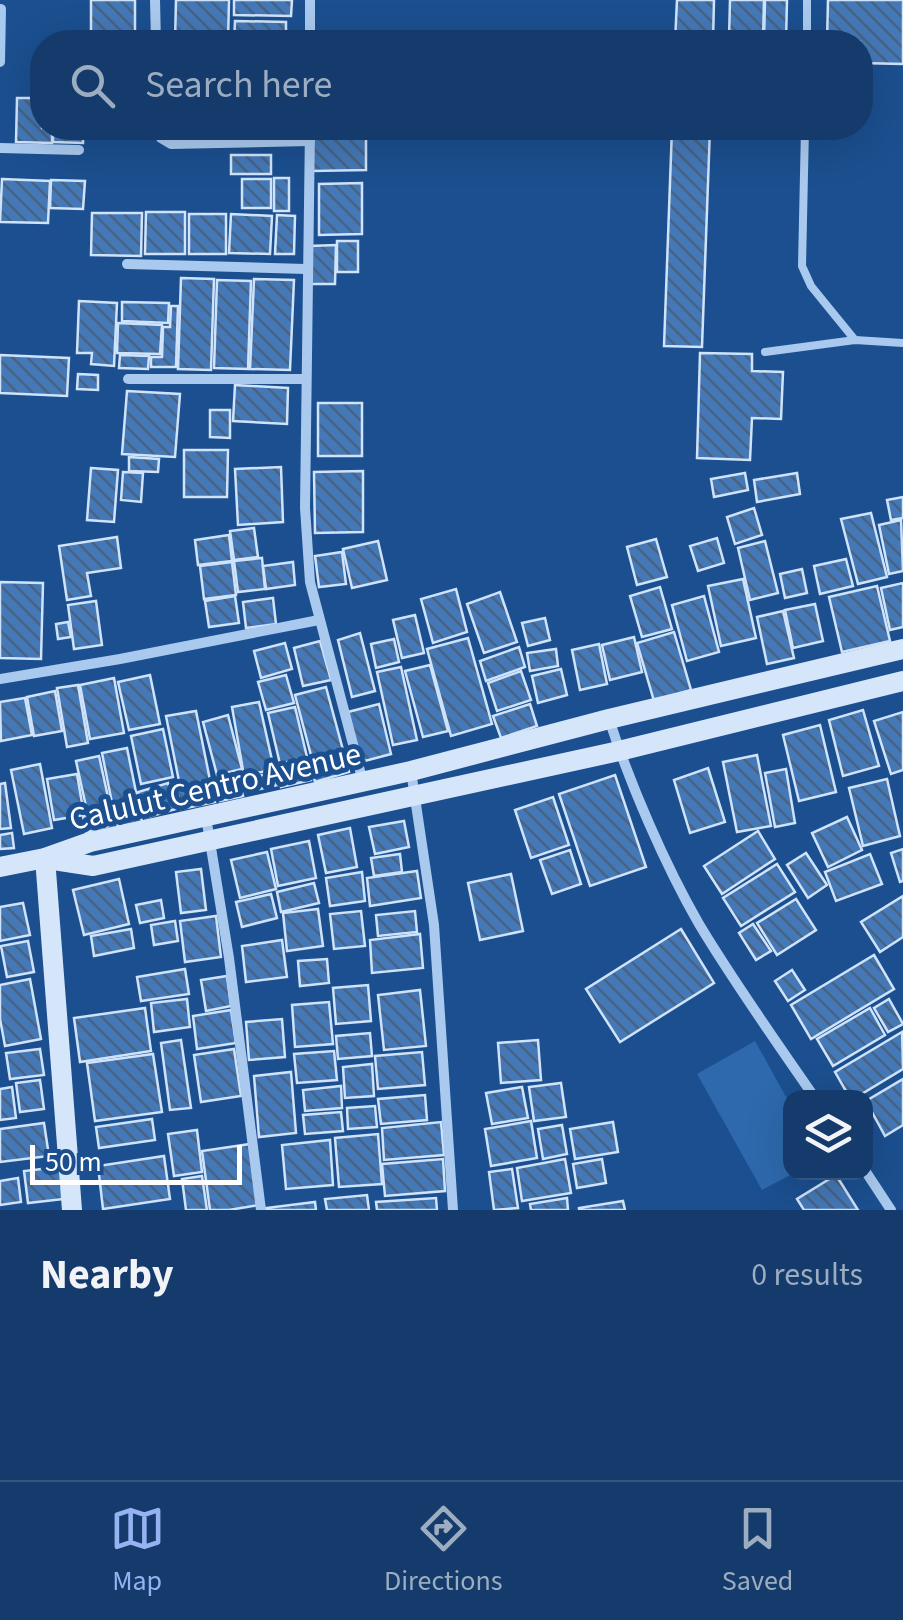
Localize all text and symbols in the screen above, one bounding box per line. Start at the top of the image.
search box [30,30,873,140]
icon: search [65,58,120,113]
text: Search here [145,58,332,112]
street label: Calulut Centro Avenue [65,731,366,843]
map controls [783,1090,873,1180]
button: layers [783,1090,873,1180]
scale bar [30,1140,242,1184]
text: 50 m [45,1142,102,1182]
text: Nearby [40,1245,174,1305]
text: 0 results [751,1252,863,1298]
tab: Map [110,1501,165,1601]
tab: Directions [384,1501,503,1601]
tab: Saved [722,1501,793,1601]

